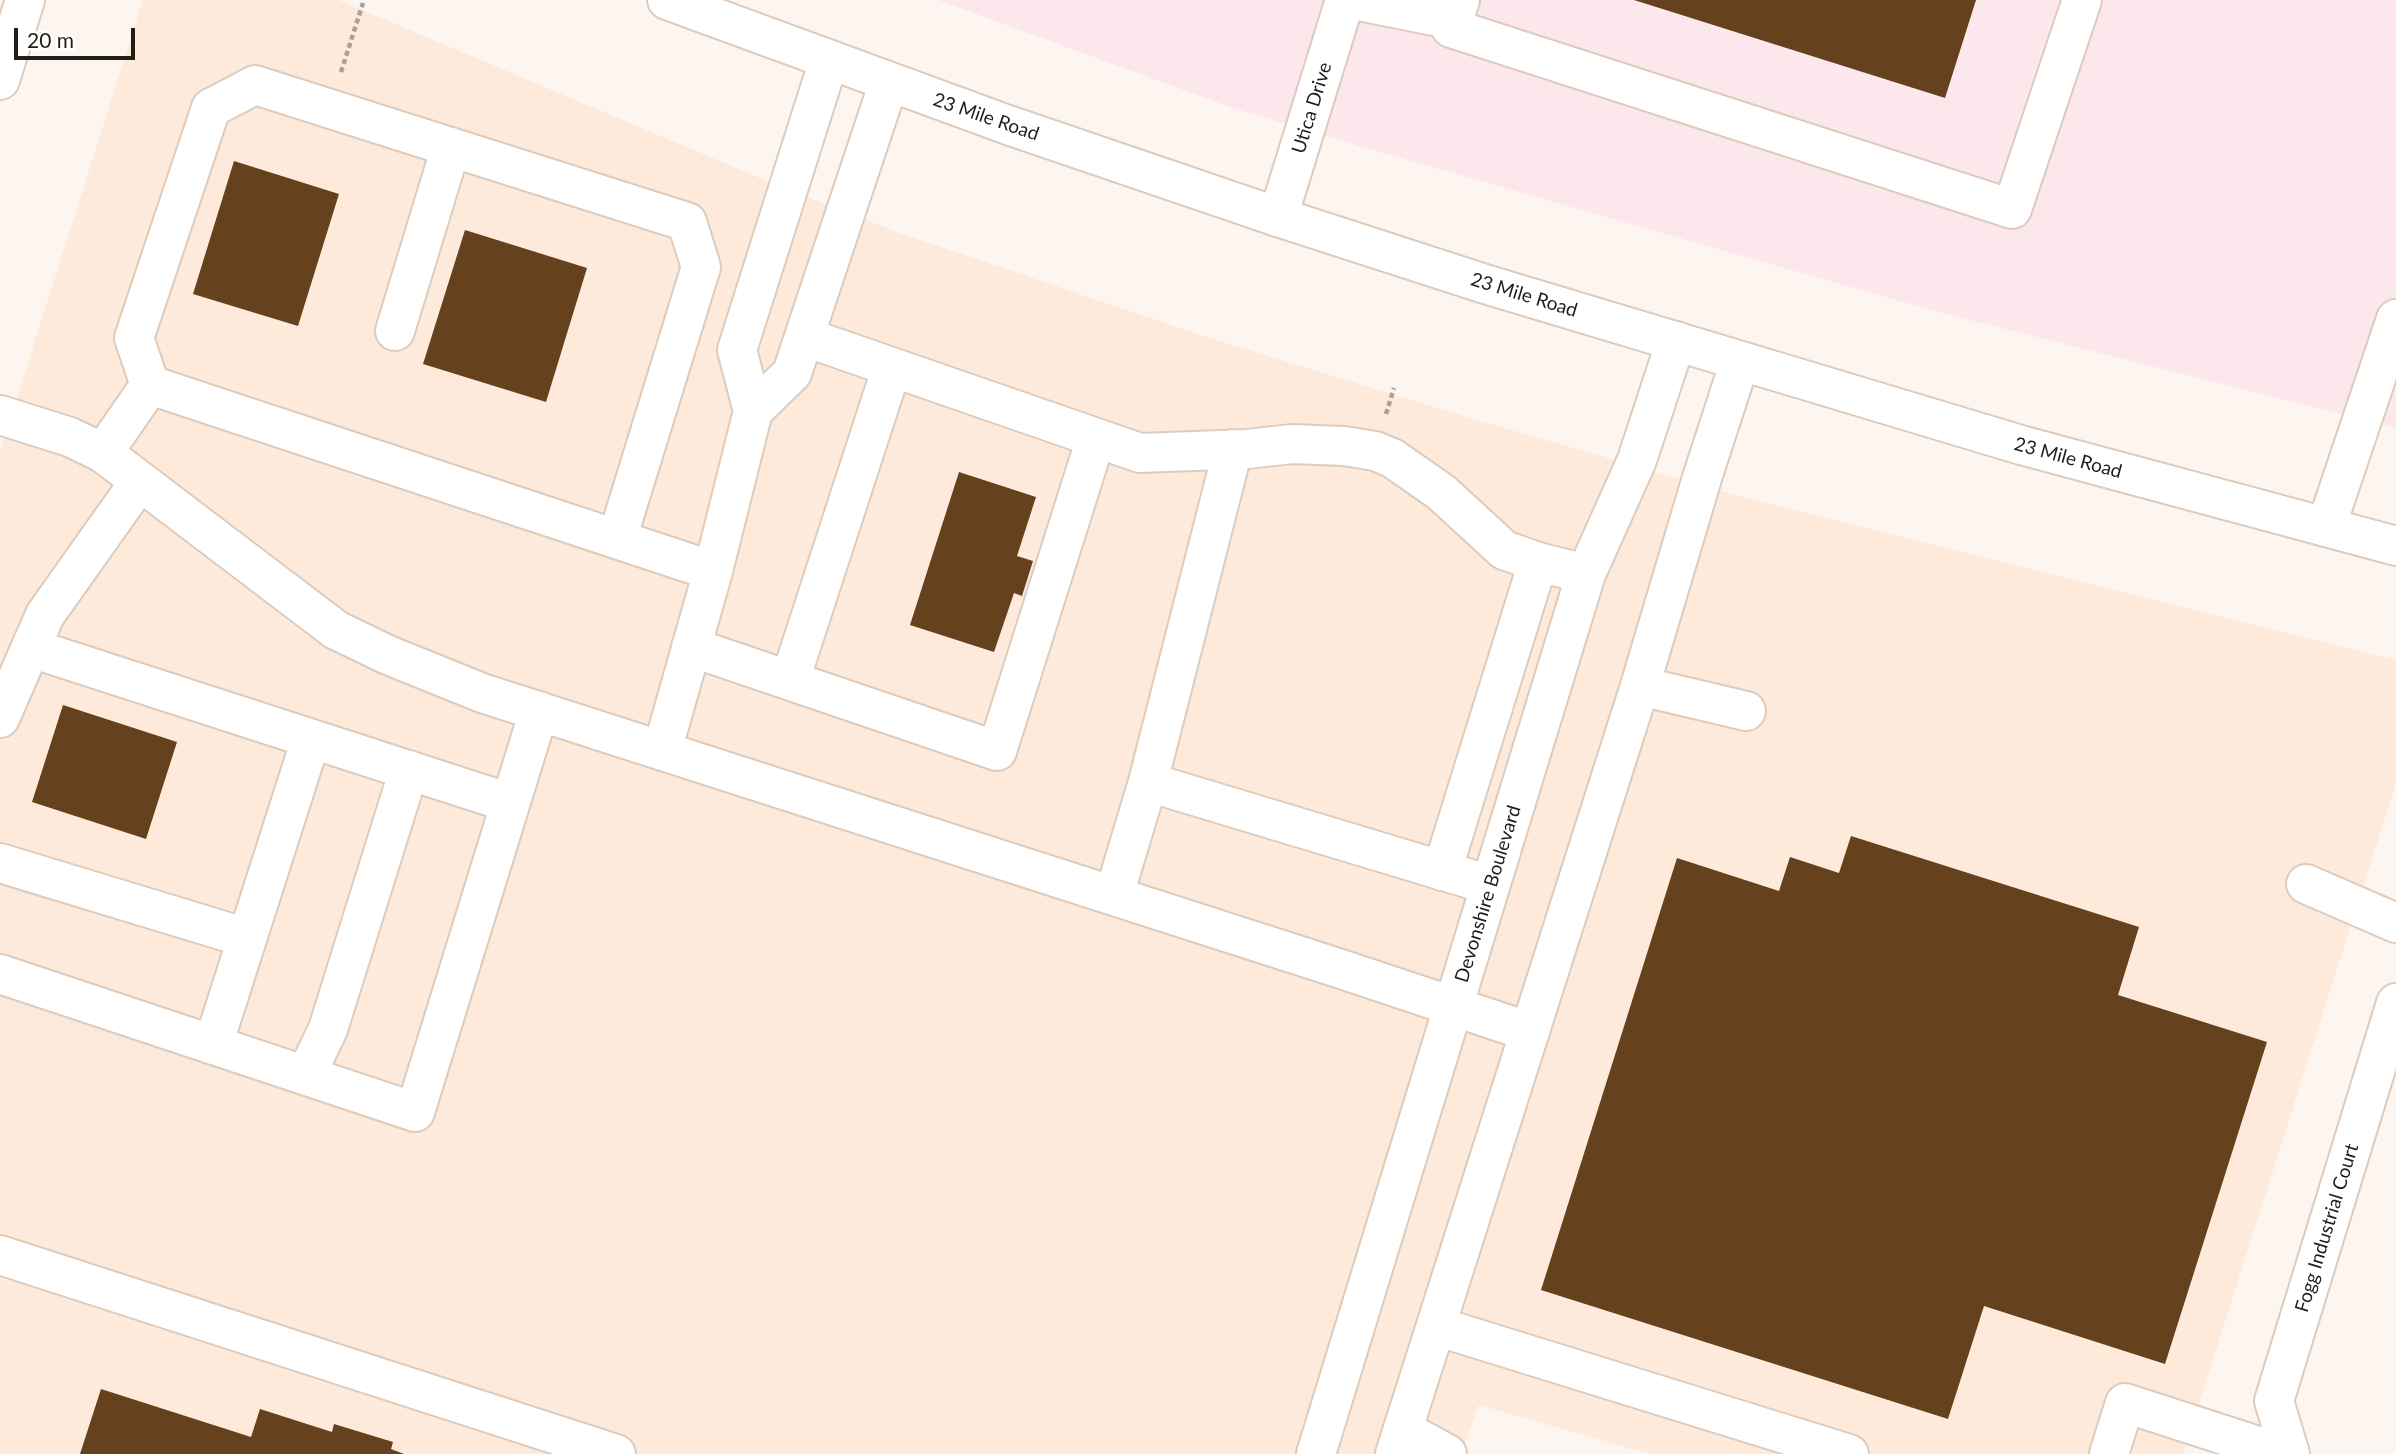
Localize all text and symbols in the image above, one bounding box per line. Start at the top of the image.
scale bar [18,14,138,58]
text: 20 m [27,27,74,52]
street label: Utica Drive [1287,60,1337,156]
street label: 23 Mile Road [930,88,1042,146]
street label: 23 Mile Road [1468,268,1580,322]
street label: 23 Mile Road [2012,433,2124,483]
street label: Devonshire Boulevard [1450,803,1526,985]
street label: Fogg Industrial Court [2290,1141,2364,1315]

